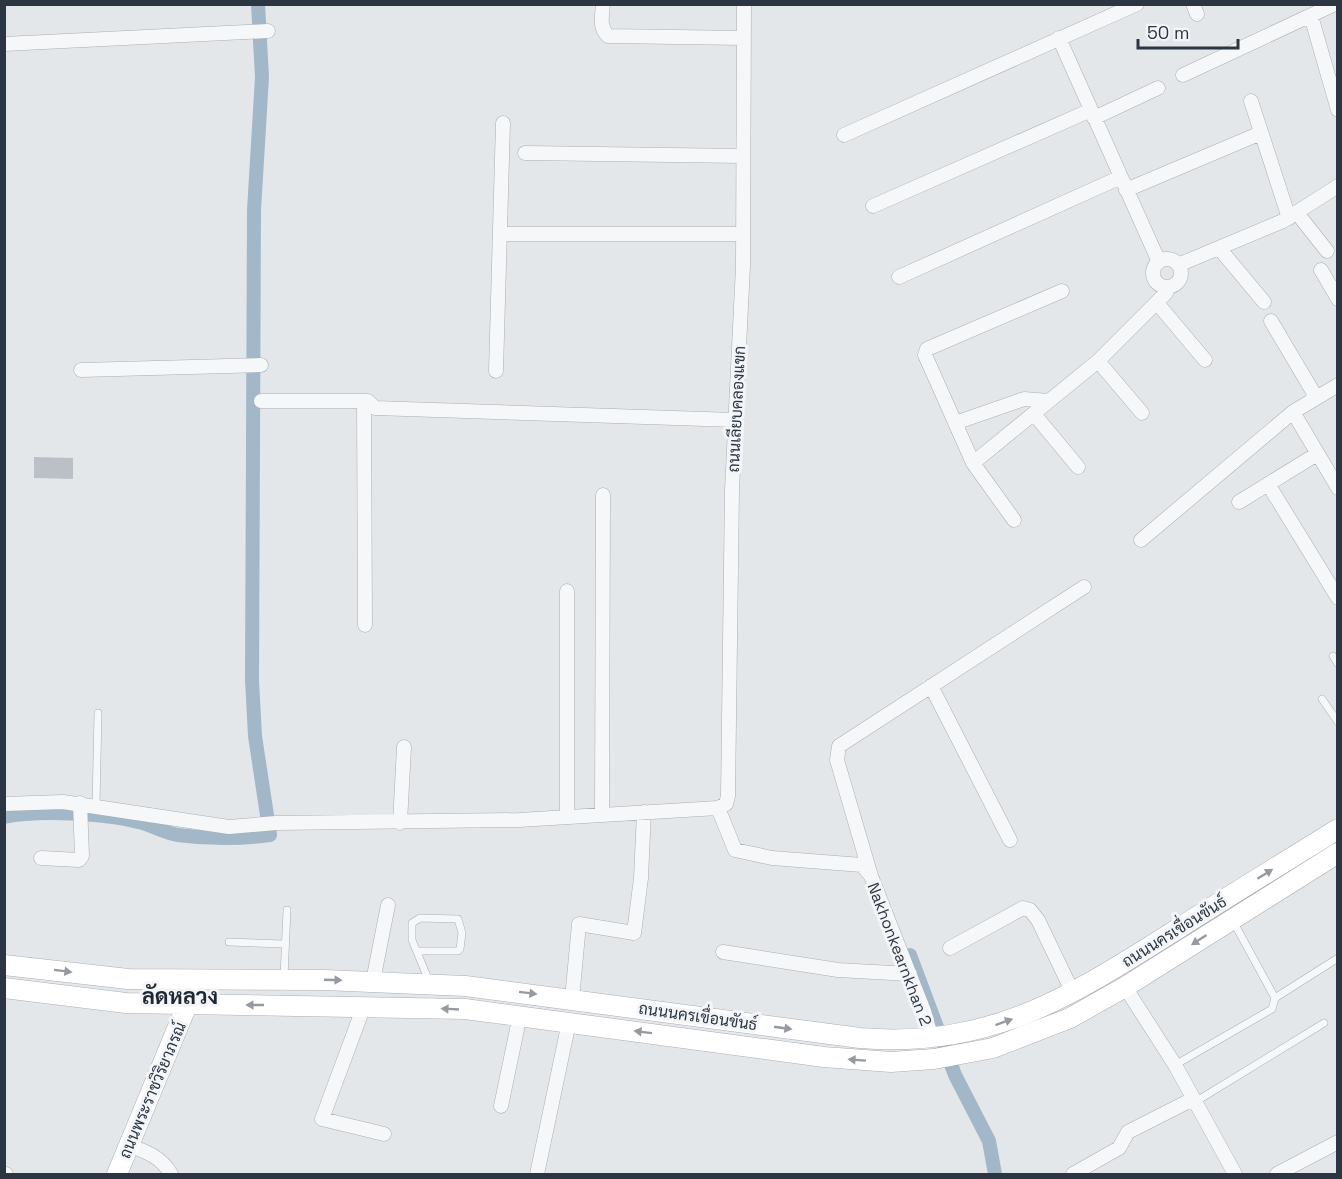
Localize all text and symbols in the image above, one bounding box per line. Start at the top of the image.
scale bar [1138,12,1238,50]
text: 50 m [1147,21,1189,44]
street label: ถนนเลียบคลองแขก [722,345,750,473]
one-way arrow [1256,869,1273,880]
street label: Nakhonkearnkhan 2 [863,880,937,1029]
street label: ถนนนครเขื่อนขันธ์ [1116,887,1231,972]
one-way arrow [1191,934,1207,945]
one-way arrow [53,967,72,976]
one-way arrow [324,975,343,985]
district label: ลัดหลวง [142,982,218,1010]
one-way arrow [518,988,537,998]
street label: ถนนนครเขื่อนขันธ์ [637,994,760,1035]
one-way arrow [245,1000,264,1010]
one-way arrow [440,1004,459,1013]
one-way arrow [996,1017,1014,1027]
street label: ถนนพระราชวิริยาภรณ์ [112,1018,191,1162]
one-way arrow [774,1023,793,1032]
one-way arrow [634,1027,653,1036]
one-way arrow [848,1055,867,1065]

